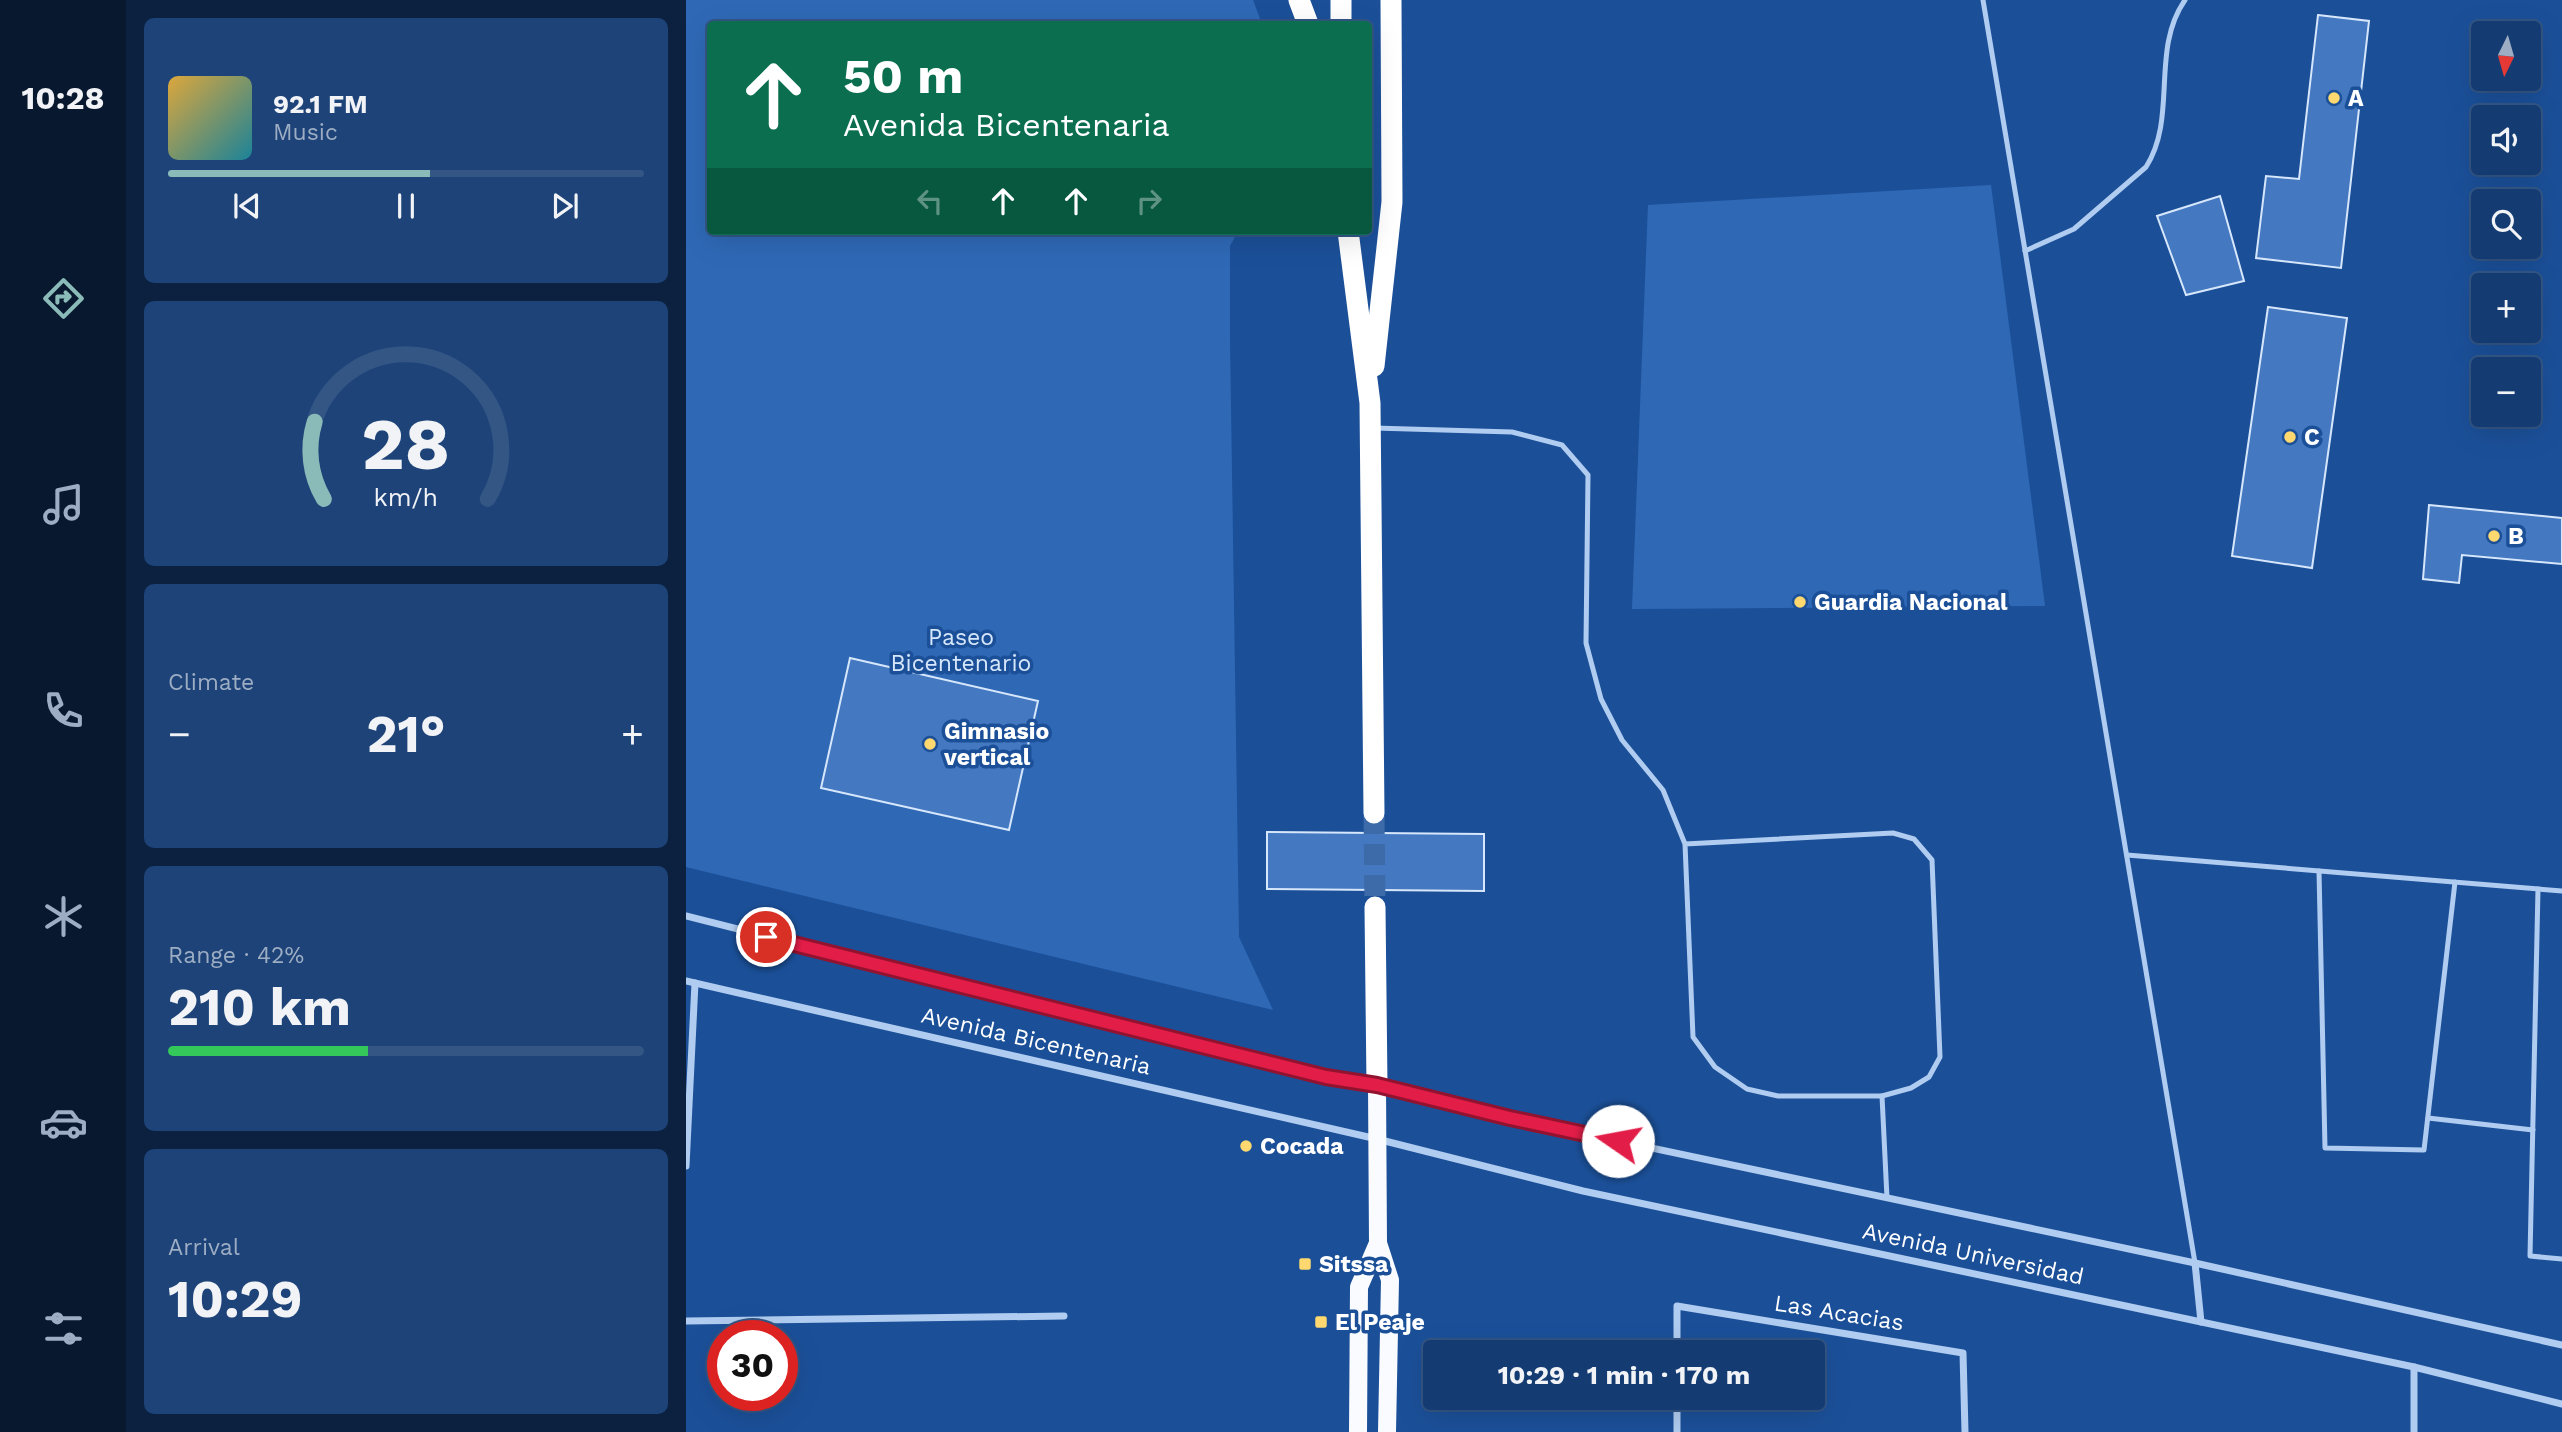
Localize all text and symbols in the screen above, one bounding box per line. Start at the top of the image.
north arrow [2471,21,2541,91]
map controls [2471,21,2541,427]
text: 50 m [843,47,963,105]
icon: ahead [728,49,819,140]
text: 10:28 [21,79,105,117]
place label: A [2348,85,2364,112]
text: 92.1 FM [273,89,368,119]
marker: A [2326,90,2342,106]
button: sound [2471,105,2541,175]
text: Avenida Bicentenaria [843,106,1170,144]
text: Music [273,119,338,146]
icon: left [911,182,949,220]
icon: ahead [984,182,1022,220]
icon: ahead [1057,182,1095,220]
icon: right [1130,182,1168,220]
icon: previous [228,187,266,225]
icon: pause [387,187,425,225]
icon: next [546,187,584,225]
button: search [2471,189,2541,259]
button: + [2471,273,2541,343]
icon: directions [39,274,88,323]
button: − [2471,357,2541,427]
text: 28 [361,402,451,488]
place label: C [2304,424,2320,451]
marker: C [2282,429,2298,445]
icon: music [39,480,88,529]
text: km/h [374,483,438,512]
place label: B [2508,523,2524,550]
marker: B [2486,528,2502,544]
place label: Guardia Nacional [1814,589,2008,616]
marker: Guardia Nacional [1792,594,1808,610]
park label: Paseo Bicentenario [891,624,1031,677]
text: Climate [168,669,254,696]
icon: phone [39,686,88,735]
text: 21° [366,704,446,765]
text: − [168,712,191,756]
text: + [621,712,644,756]
place label: Gimnasio vertical [943,718,1049,771]
marker: Gimnasio vertical [922,736,938,752]
icon: climate [39,892,88,941]
pin [736,907,796,967]
icon: arrive [747,918,785,956]
text: Range · 42% [168,942,304,969]
text: 210 km [168,977,351,1038]
street label: Avenida Bicentenaria [919,1001,1153,1081]
icon: car [39,1098,88,1147]
position arrow [1581,1104,1655,1178]
place label: Cocada [1260,1133,1344,1160]
marker: Cocada [1238,1138,1254,1154]
street label: Avenida Universidad [1860,1217,2086,1291]
text: Arrival [168,1234,240,1261]
place label: Sitssa [1319,1251,1389,1278]
marker: Sitssa [1297,1256,1313,1272]
text: 10:29 [168,1269,303,1330]
street label: Las Acacias [1772,1289,1906,1337]
icon: filters [39,1304,88,1353]
place label: El Peaje [1335,1309,1425,1336]
marker: El Peaje [1313,1314,1329,1330]
speed limit sign: 30 [707,1320,798,1411]
text: 10:29 · 1 min · 170 m [1498,1360,1750,1390]

